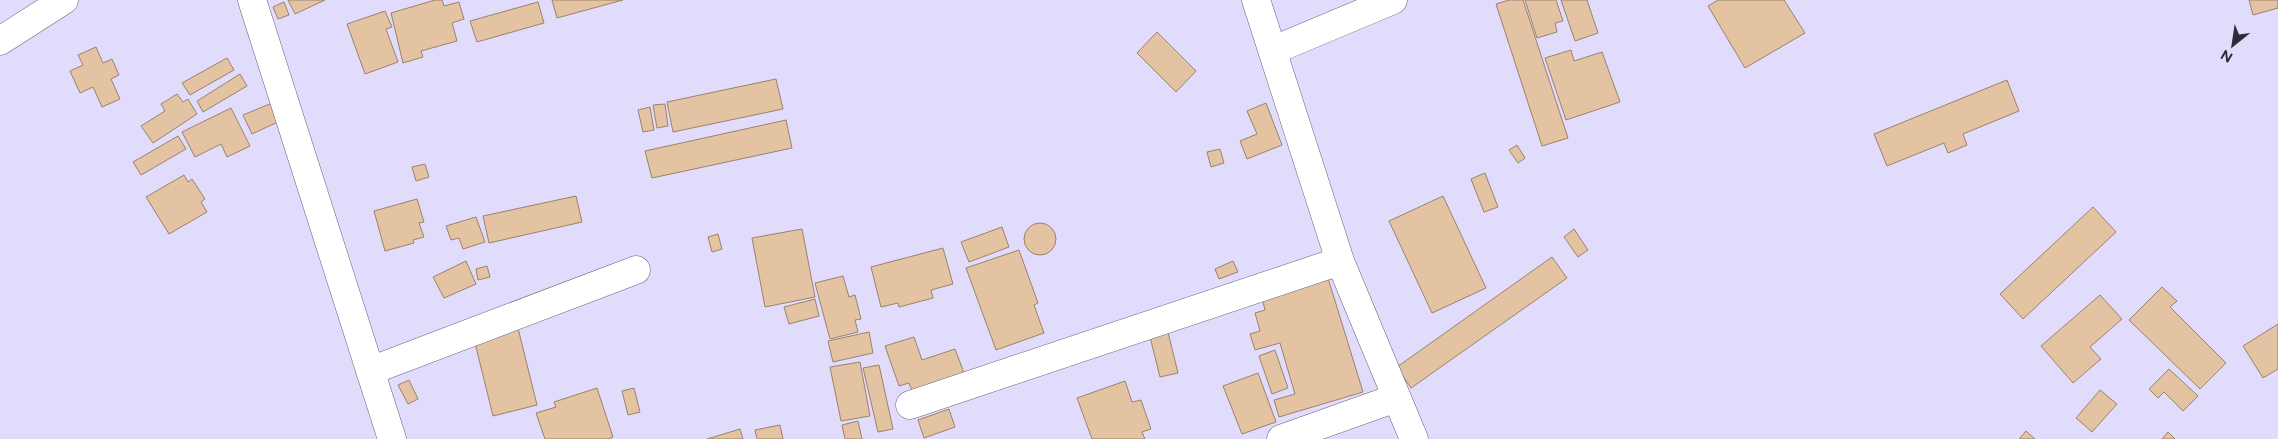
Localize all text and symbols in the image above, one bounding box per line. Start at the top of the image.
north arrow [2208,20,2258,70]
text: N [2218,46,2236,66]

